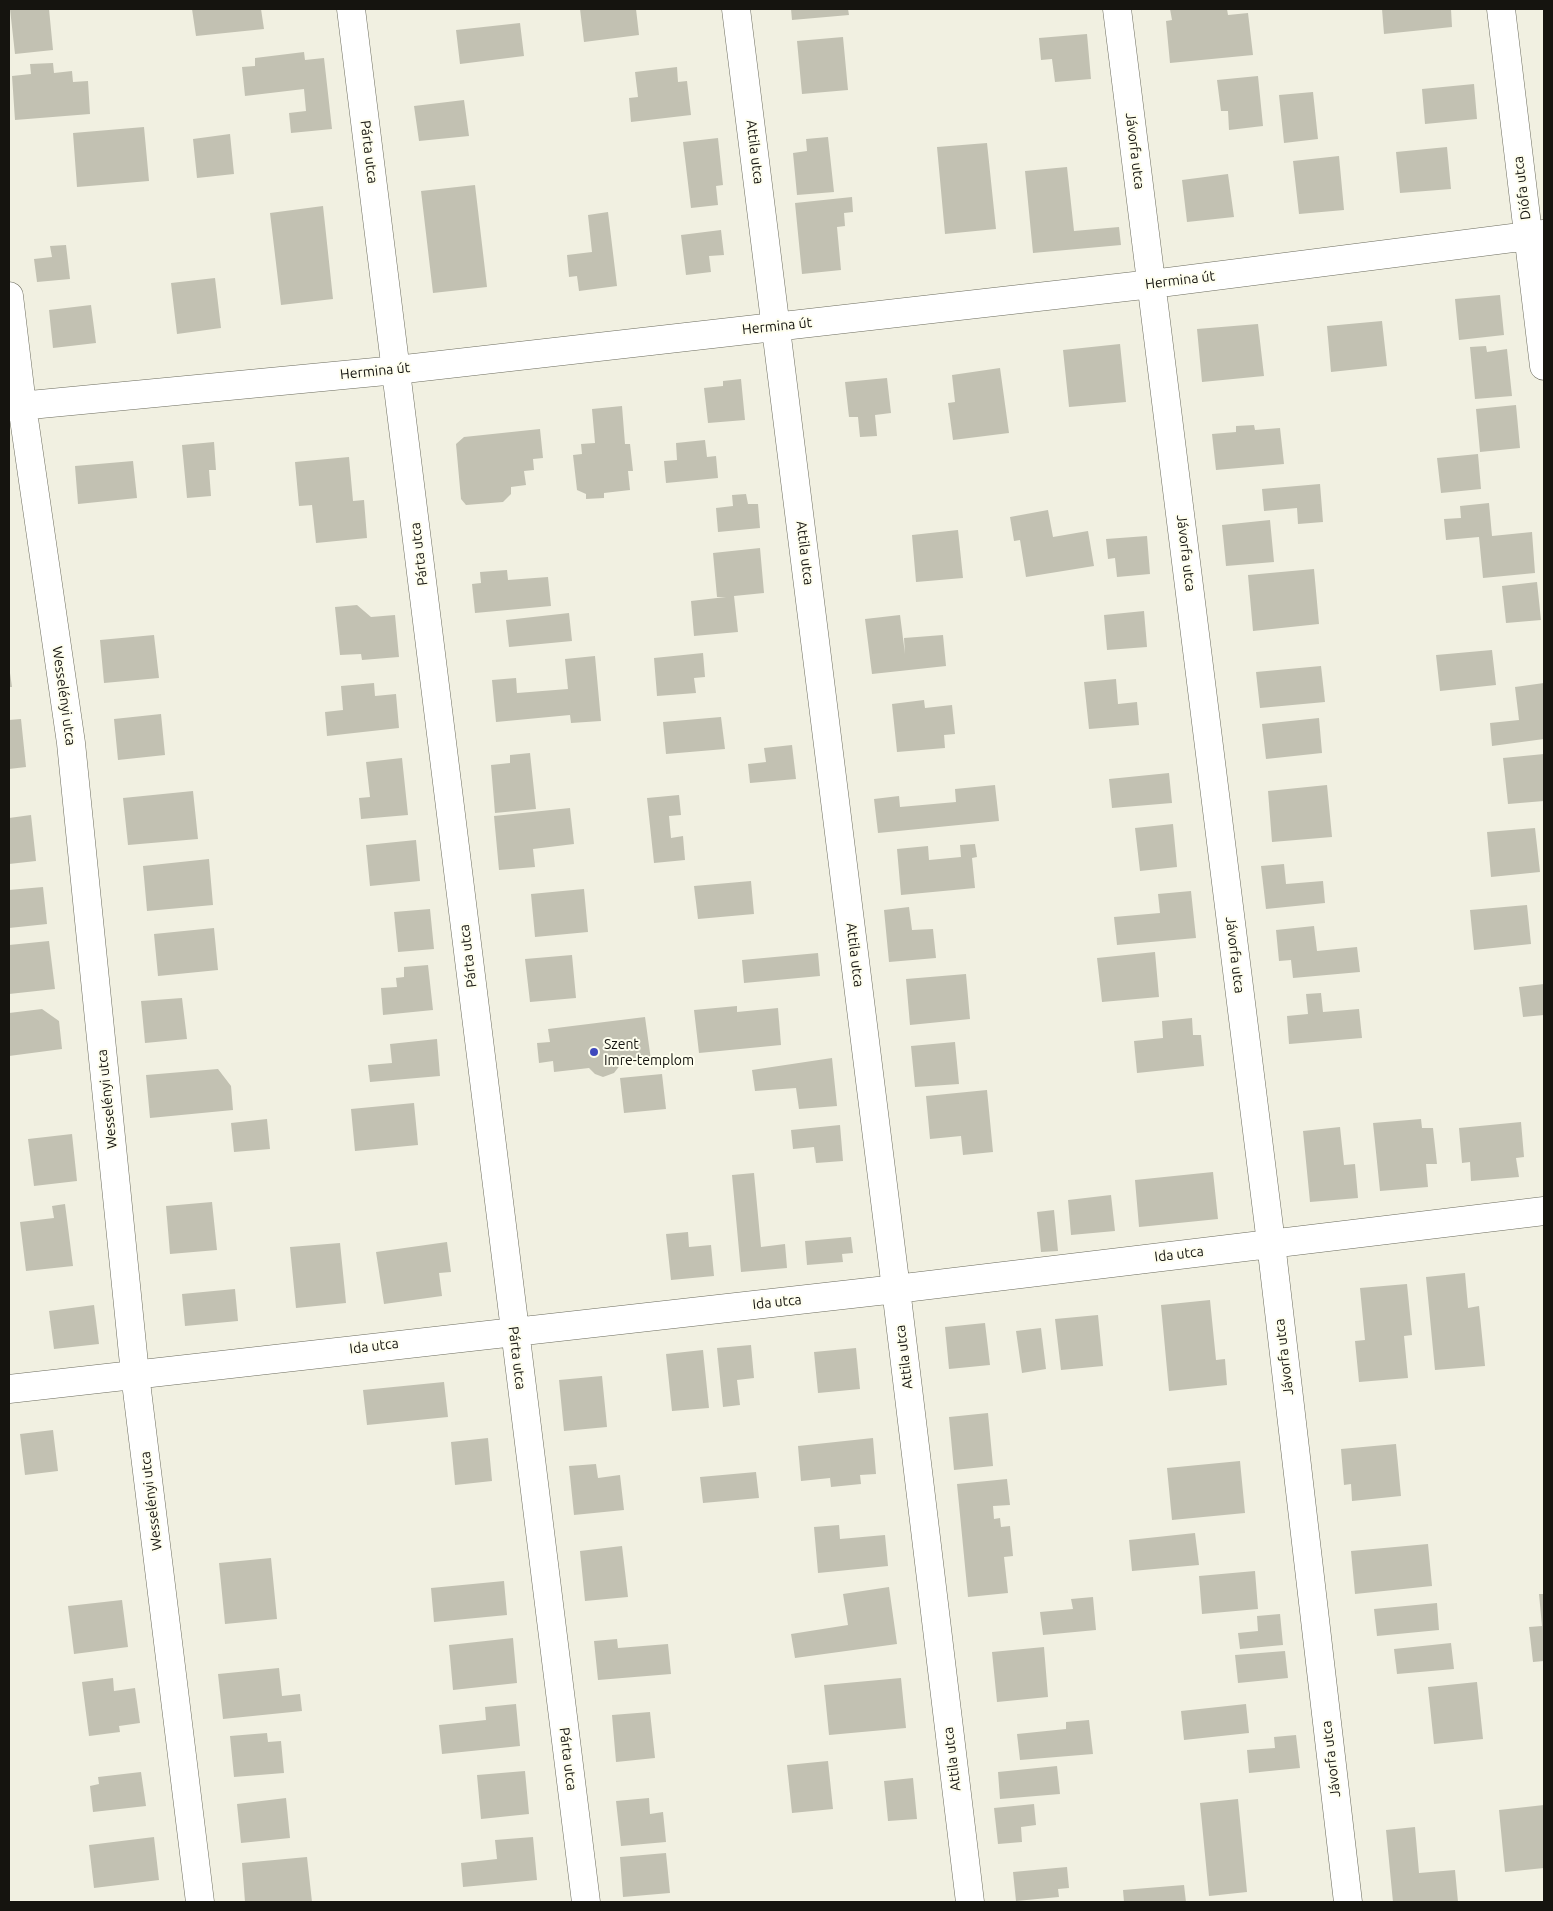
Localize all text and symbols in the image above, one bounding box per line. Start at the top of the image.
street label: Jávorfa utca [1122,112,1148,190]
street label: Párta utca [357,119,381,185]
street label: Attila utca [743,119,767,185]
street label: Diófa utca [1510,155,1534,221]
street label: Hermina út [1144,267,1216,293]
street label: Hermina út [741,314,813,338]
street label: Hermina út [339,359,411,383]
street label: Jávorfa utca [1173,514,1199,592]
street label: Attila utca [793,520,817,586]
street label: Párta utca [407,521,431,587]
street label: Wesselényi utca [49,645,79,747]
street label: Jávorfa utca [1222,916,1248,994]
street label: Attila utca [843,922,867,988]
street label: Párta utca [456,923,480,989]
place label: Szent Imre-templom [604,1036,694,1068]
marker: Szent Imre-templom [588,1046,600,1058]
street label: Wesselényi utca [93,1048,121,1150]
street label: Ida utca [1154,1243,1204,1265]
street label: Ida utca [752,1291,802,1313]
street label: Jávorfa utca [1271,1318,1297,1396]
street label: Attila utca [892,1324,916,1390]
street label: Párta utca [505,1325,529,1391]
street label: Ida utca [349,1335,399,1357]
street label: Wesselényi utca [137,1450,165,1552]
street label: Jávorfa utca [1318,1720,1344,1798]
street label: Párta utca [556,1726,580,1792]
street label: Attila utca [940,1726,964,1792]

